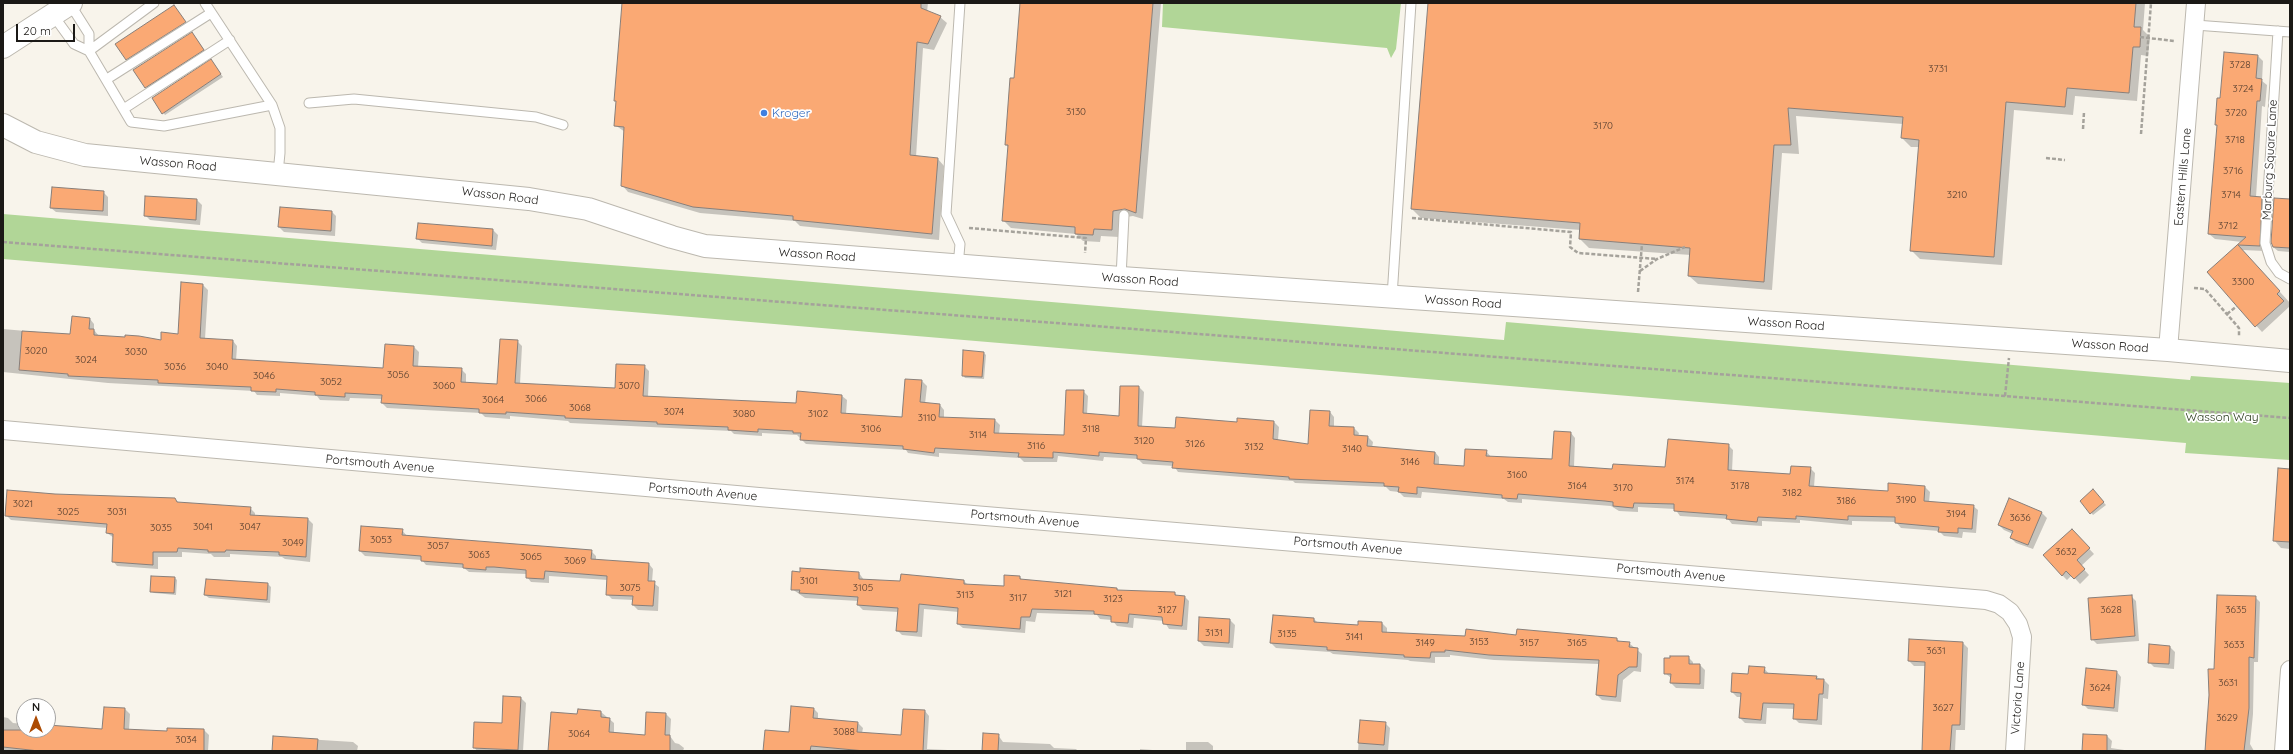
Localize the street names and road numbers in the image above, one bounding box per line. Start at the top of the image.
street label: Marburg Square Lane [2260,99,2280,221]
street label: Eastern Hills Lane [2172,127,2194,227]
street label: Wasson Road [139,153,217,175]
street label: Wasson Road [461,184,539,208]
street label: Wasson Road [778,245,856,265]
street label: Wasson Road [1101,270,1179,290]
street label: Wasson Road [1424,292,1502,312]
street label: Wasson Road [1747,314,1825,334]
street label: Wasson Road [2071,336,2149,356]
street label: Portsmouth Avenue [325,452,435,476]
street label: Portsmouth Avenue [648,480,758,504]
street label: Portsmouth Avenue [970,507,1080,531]
street label: Portsmouth Avenue [1293,534,1403,558]
street label: Portsmouth Avenue [1616,561,1726,585]
street label: Victoria Lane [2008,661,2028,735]

